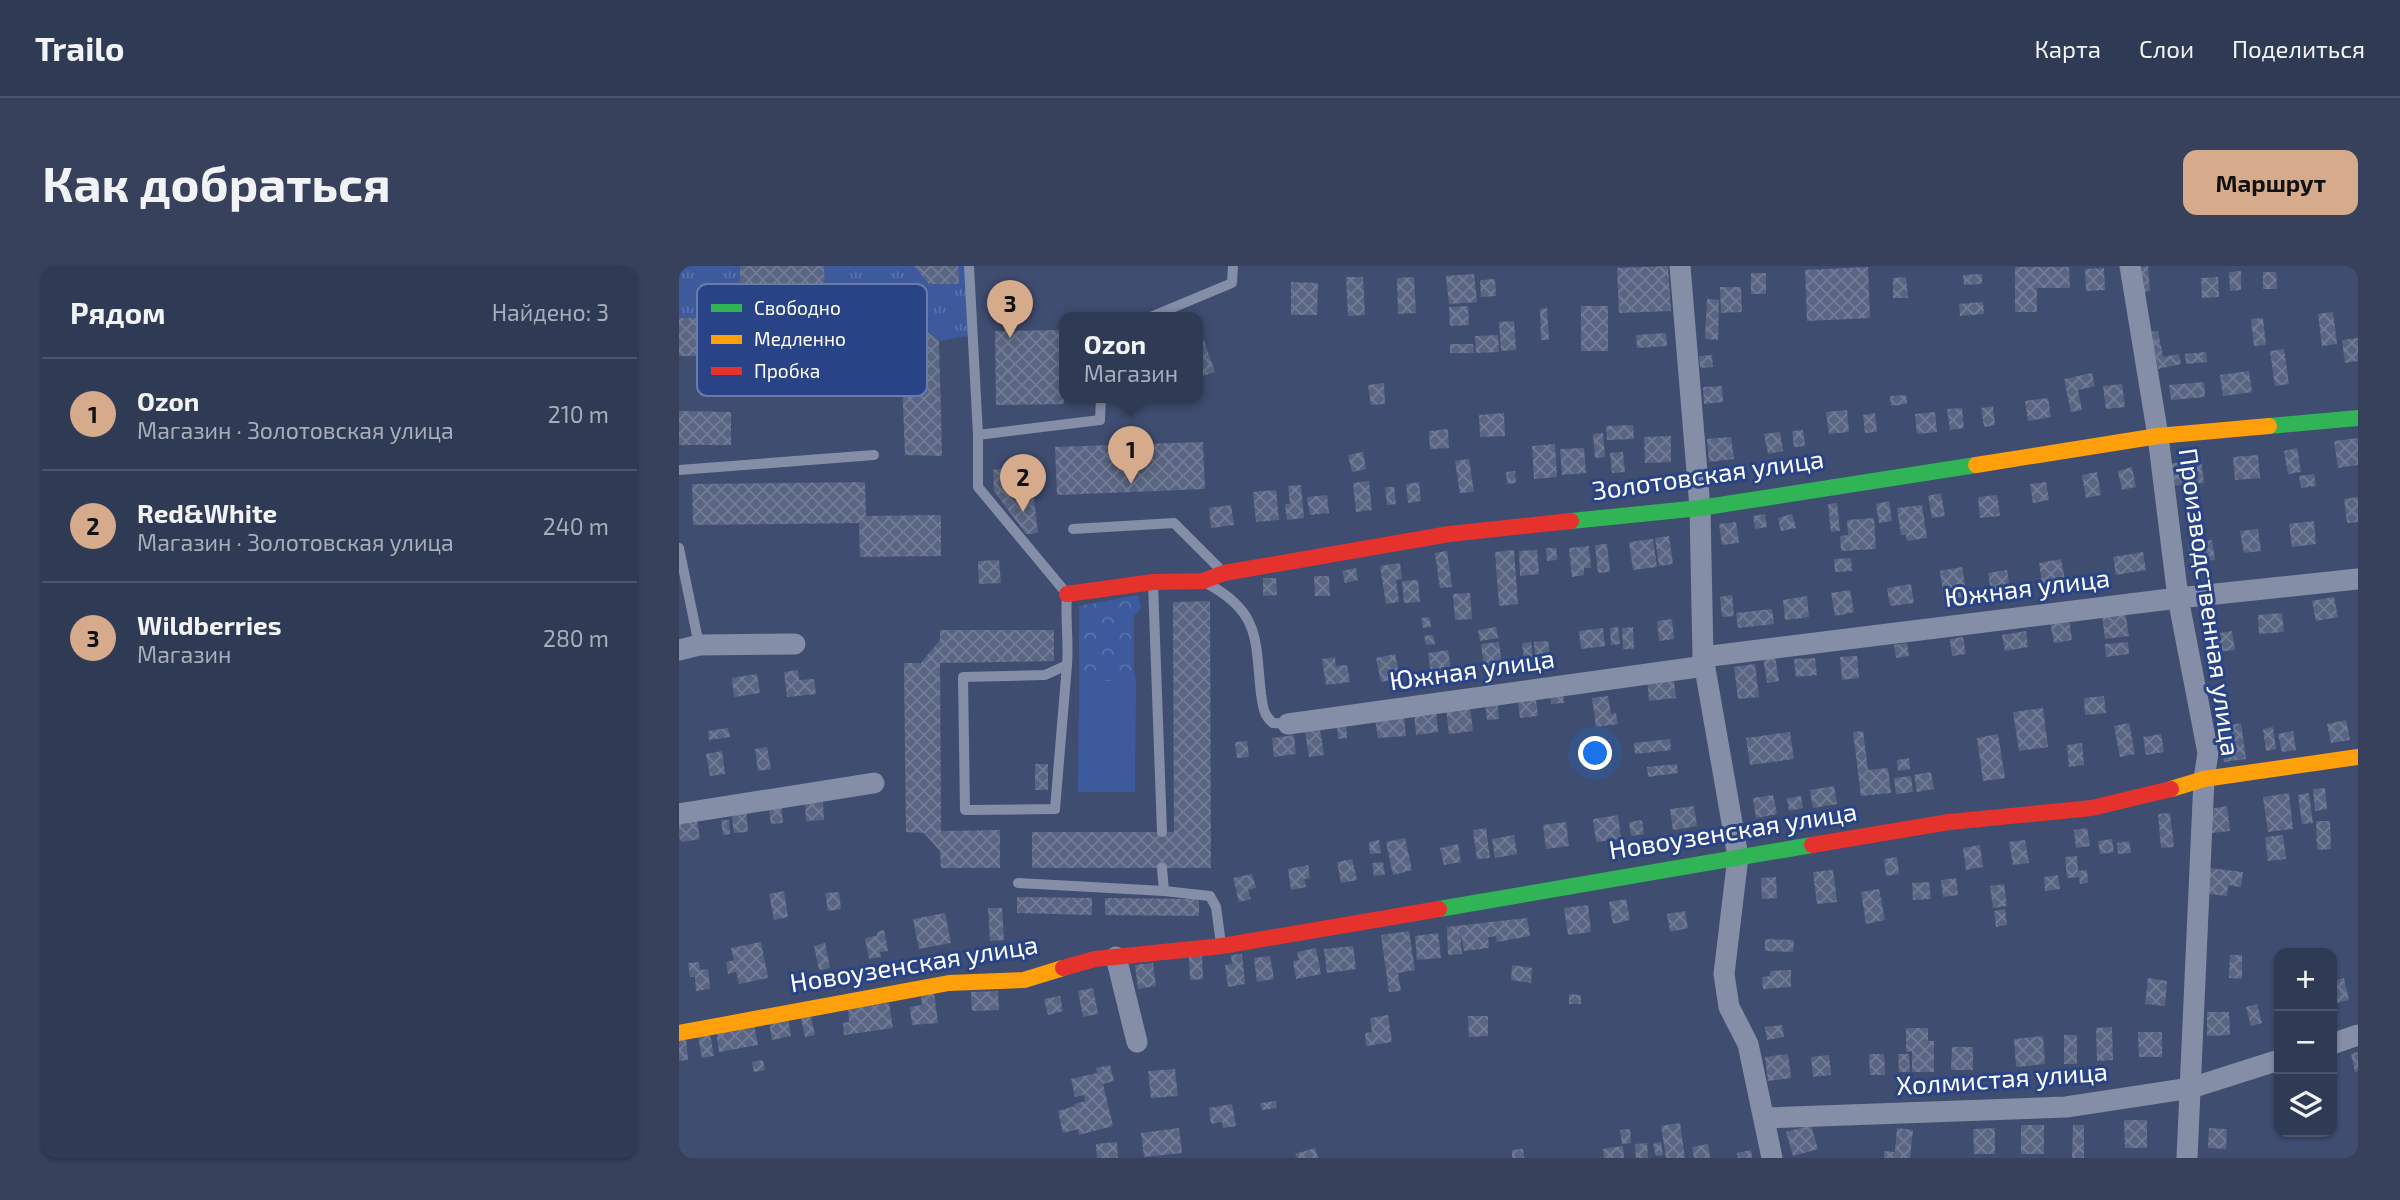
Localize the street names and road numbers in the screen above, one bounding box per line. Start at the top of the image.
street label: Золотовская улица [1590,442,1826,506]
street label: Производственная улица [2173,446,2247,758]
street label: Южная улица [1942,561,2112,613]
street label: Южная улица [1387,642,1557,696]
street label: Новоузенская улица [1606,795,1859,865]
street label: Новоузенская улица [787,928,1040,998]
street label: Холмистая улица [1895,1055,2109,1101]

